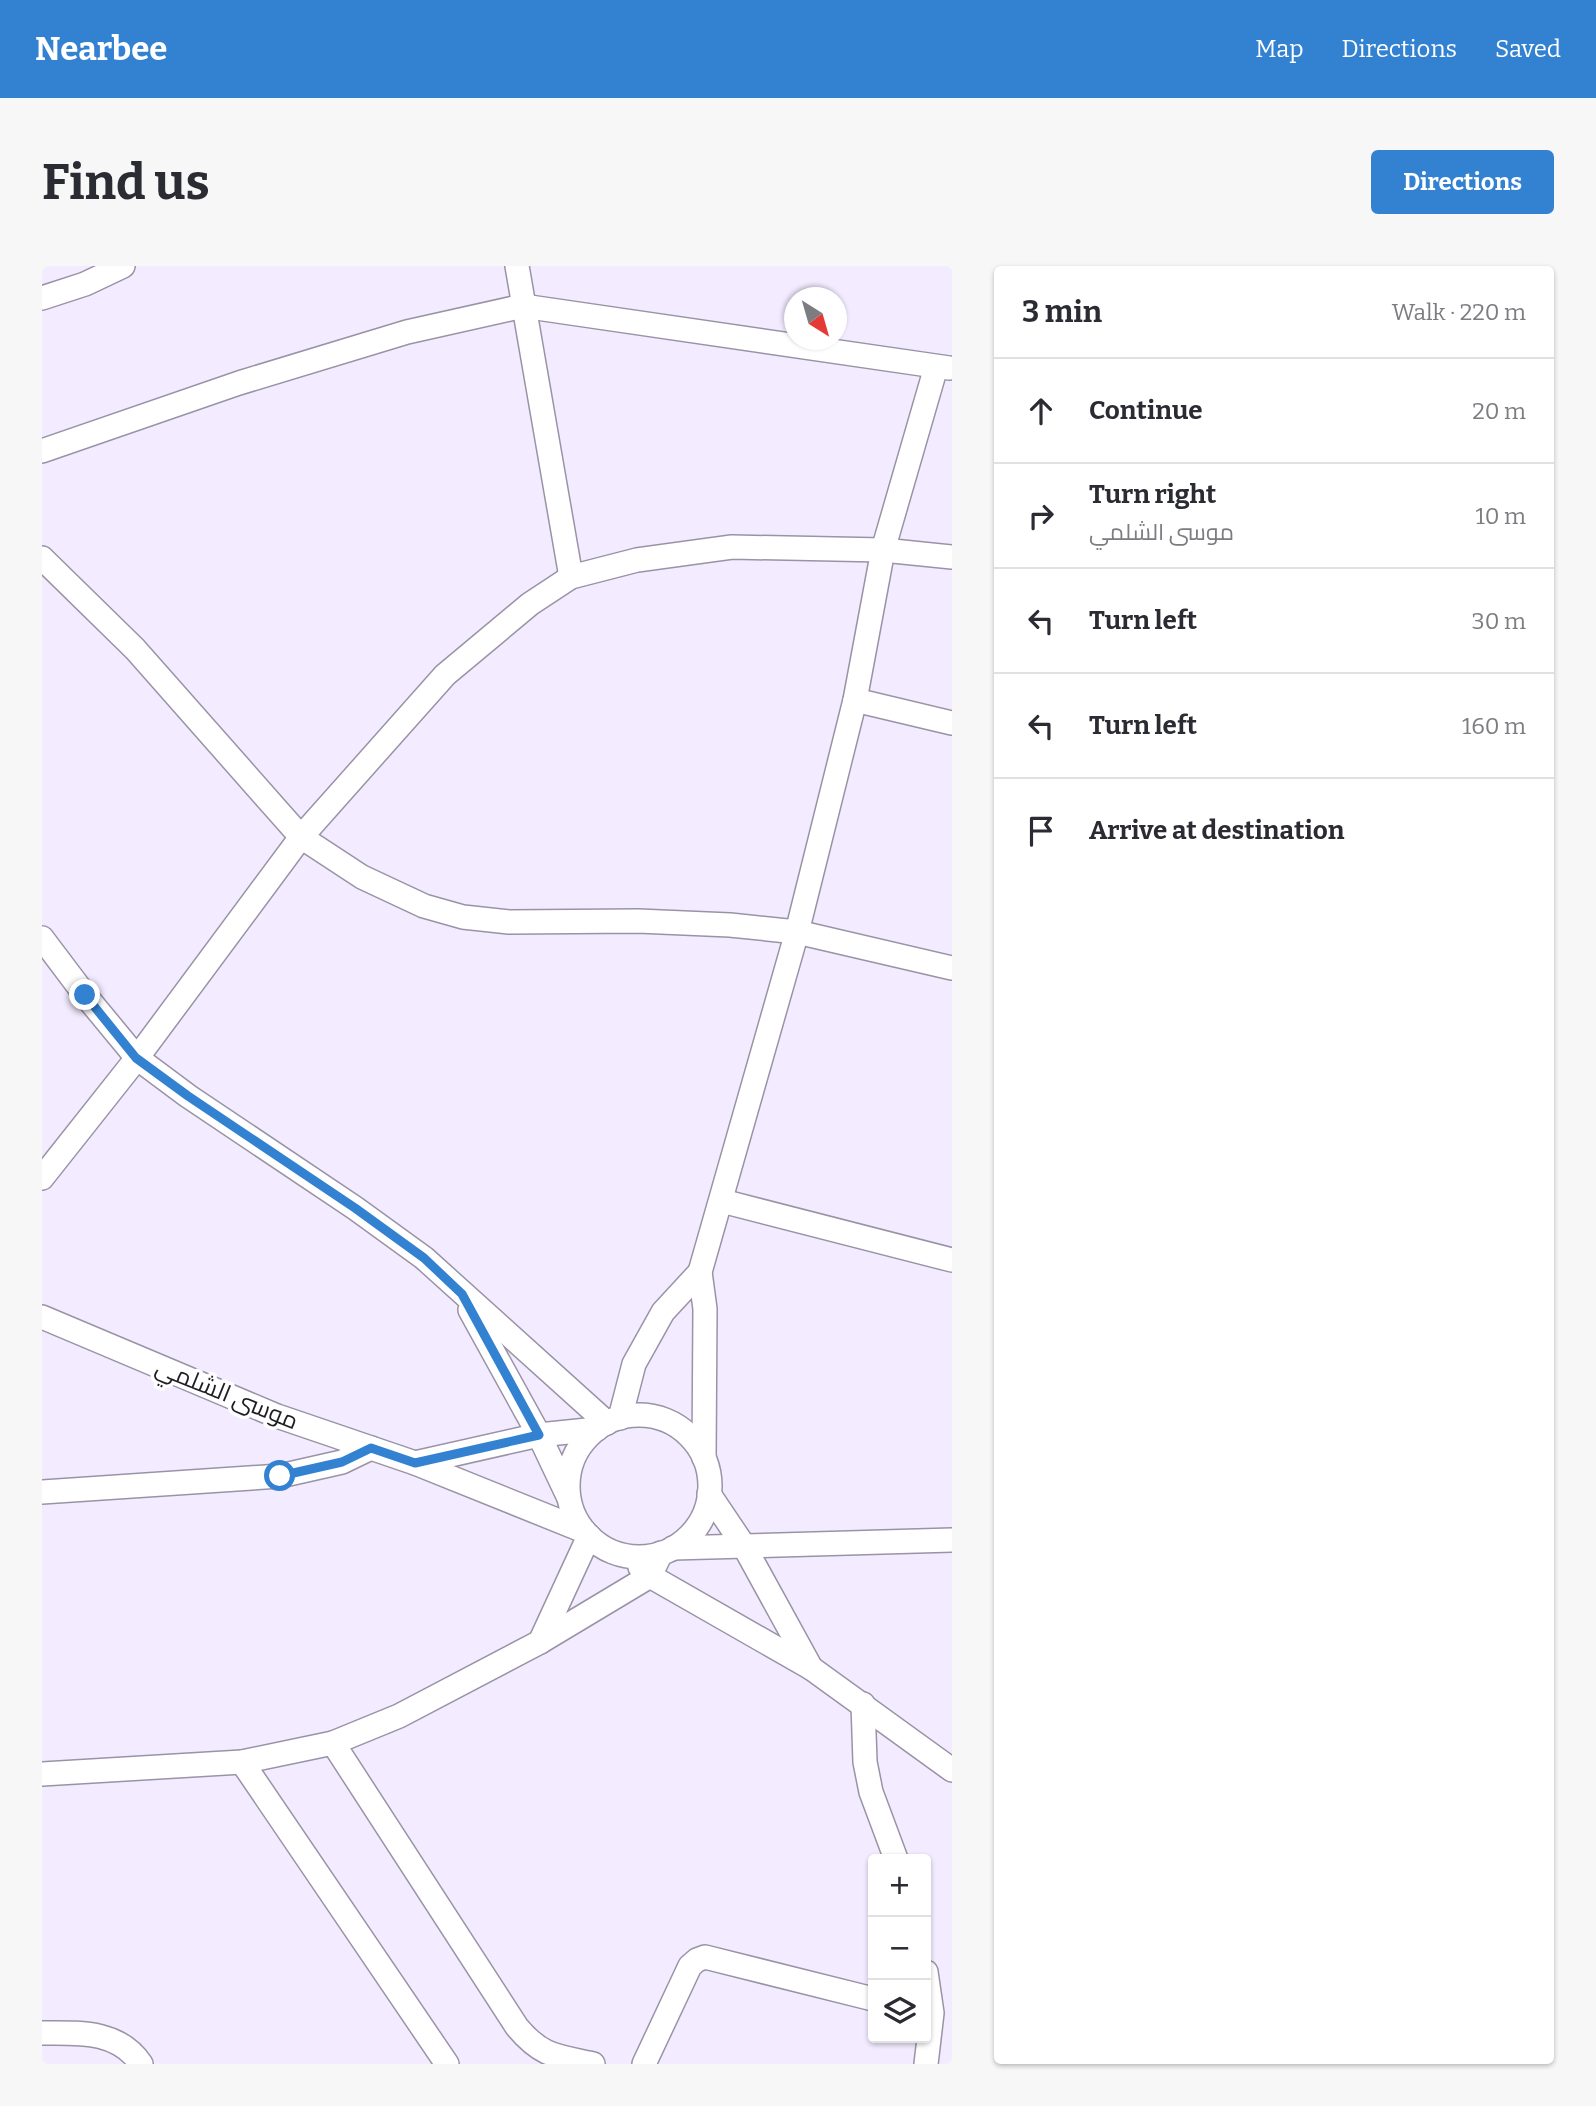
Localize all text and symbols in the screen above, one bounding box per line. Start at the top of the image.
text: Nearbee [35,29,167,69]
text: Map [1255,35,1304,63]
text: Directions [1342,35,1457,63]
text: Saved [1495,35,1561,63]
button: Directions [1371,150,1554,214]
text: Find us [42,153,210,212]
north arrow [784,287,847,350]
text: 3 min [1022,294,1102,330]
text: Walk · 220 m [1392,298,1526,326]
icon: ahead [1022,392,1060,430]
text: Continue [1089,395,1203,426]
text: 20 m [1472,397,1526,425]
text: Turn right [1089,479,1216,510]
icon: right [1022,497,1060,535]
text: 10 m [1475,502,1526,530]
text: موسى الشلمي [1089,518,1234,546]
icon: left [1022,602,1060,640]
text: Turn left [1089,605,1197,636]
text: 30 m [1472,607,1526,635]
icon: left [1022,707,1060,745]
text: Turn left [1089,710,1197,741]
text: 160 m [1462,712,1526,740]
icon: arrive [1022,812,1060,850]
text: Arrive at destination [1089,815,1344,846]
route end [69,979,100,1010]
street label: موسى الشلمي [150,1353,302,1440]
route start [264,1460,295,1491]
map controls [868,1854,931,2043]
button: + [868,1854,931,1917]
button: − [868,1917,931,1980]
button: layers [868,1980,931,2043]

